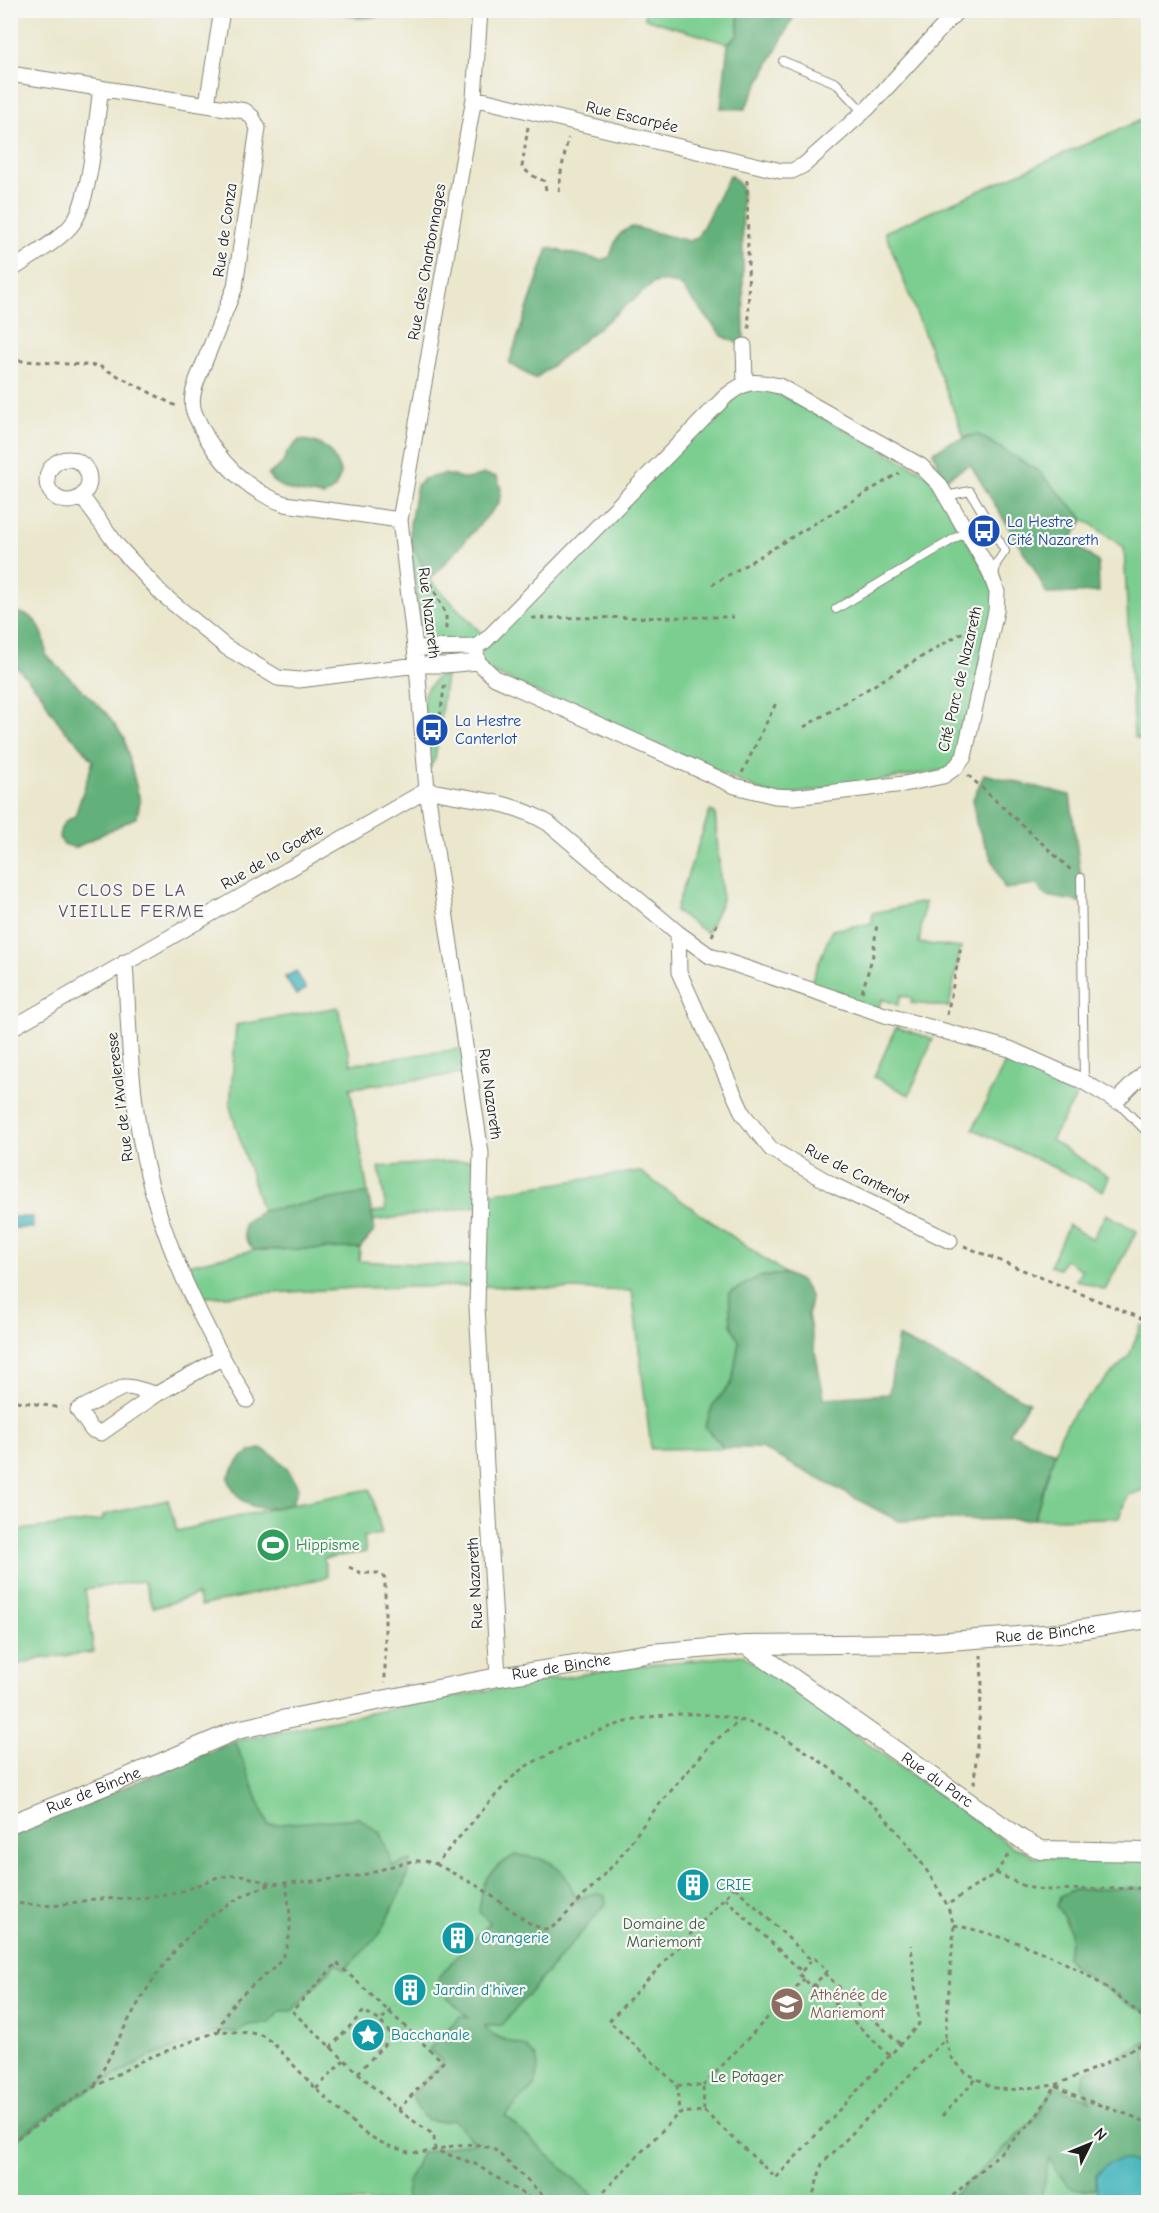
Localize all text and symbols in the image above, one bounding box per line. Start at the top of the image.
street label: Rue Escarpée [584,98,680,136]
street label: Rue de Conza [209,182,241,278]
street label: Rue des Charbonnages [404,182,450,342]
bus stop icon: La Hestre Cité Nazareth [966,513,1002,549]
place label: La Hestre Cité Nazareth [1007,513,1099,549]
street label: Rue Nazareth [414,566,444,660]
street label: Cité Parc de Nazareth [934,604,986,754]
bus stop icon: La Hestre Canterlot [414,712,450,748]
place label: La Hestre Canterlot [455,712,521,748]
street label: Rue de la Goette [218,821,326,893]
district label: CLOS DE LA VIEILLE FERME [59,880,205,922]
street label: Rue de l'Avaleresse [103,1031,137,1163]
street label: Rue Nazareth [475,1047,505,1141]
street label: Rue de Canterlot [802,1140,913,1208]
sports icon: Hippisme [255,1527,291,1563]
place label: Hippisme [296,1536,360,1554]
street label: Rue Nazareth [464,1537,486,1629]
street label: Rue de Binche [995,1618,1096,1647]
street label: Rue de Binche [511,1650,612,1684]
street label: Rue du Parc [898,1749,977,1811]
street label: Rue de Binche [44,1763,143,1817]
building icon: CRIE [675,1867,711,1903]
place label: CRIE [716,1876,752,1894]
park label: Domaine de Mariemont [623,1915,705,1951]
building icon: Orangerie [440,1920,476,1956]
place label: Orangerie [481,1929,549,1947]
building icon: Jardin d'hiver [392,1972,428,2008]
place label: Jardin d'hiver [433,1981,526,1999]
school or university icon: Athénée de Mariemont [769,1986,805,2022]
place label: Athénée de Mariemont [810,1986,887,2022]
place icon: Bacchanale [350,2017,386,2053]
place label: Bacchanale [391,2026,470,2044]
park label: Le Potager [711,2068,784,2086]
north arrow [1060,2114,1120,2174]
text: N [1090,2124,1110,2144]

